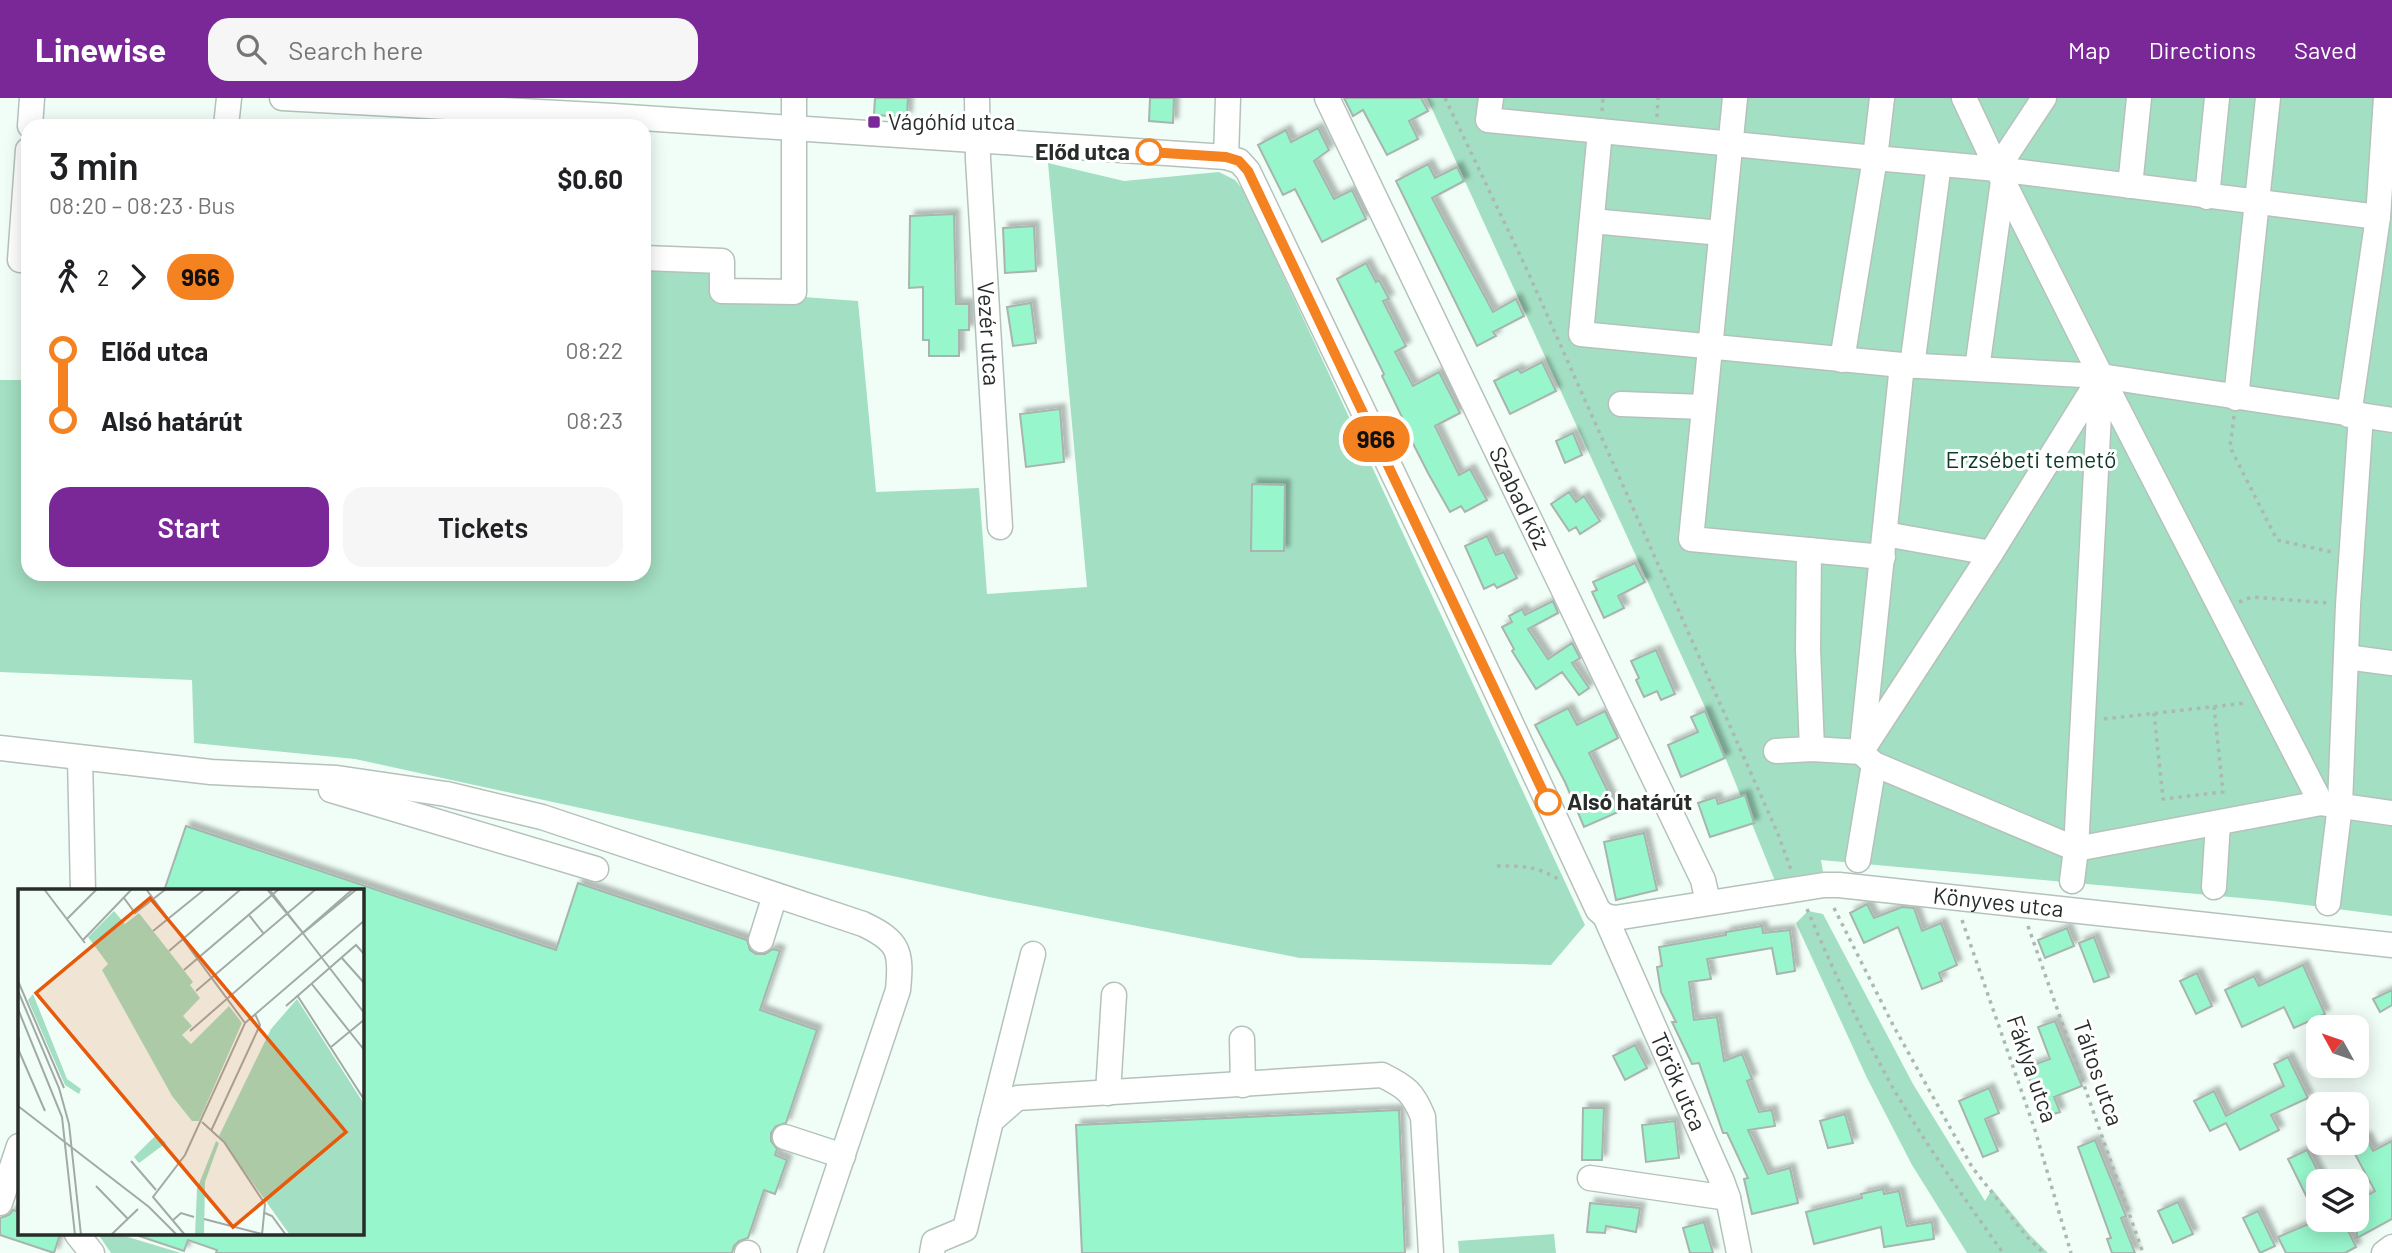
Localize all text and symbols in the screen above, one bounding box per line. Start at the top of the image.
search box [208,18,698,81]
text: Linewise [35,29,166,69]
icon: search [232,30,270,68]
text: Search here [288,34,423,65]
text: Map [2068,35,2111,64]
text: Directions [2149,35,2256,64]
text: Saved [2294,35,2357,64]
place label: Vágóhíd utca [888,107,1015,135]
marker: Vágóhíd utca [866,114,882,130]
place label: Előd utca [1035,137,1130,165]
marker: Előd utca [1136,139,1162,165]
text: 3 min [49,142,139,188]
text: $0.60 [558,163,623,194]
text: 08:20 – 08:23 · Bus [49,191,235,219]
icon: walk [49,258,87,296]
icon: forward [119,258,157,296]
text: 966 [181,262,220,291]
text: 2 [97,263,109,291]
street label: Vezér utca [972,281,1007,387]
text: Előd utca [101,335,208,366]
text: 08:22 [566,336,623,364]
text: Alsó határút [101,405,243,436]
text: 08:23 [566,406,623,434]
line badge: 966 [1336,416,1416,462]
text: 966 [1357,424,1395,453]
street label: Szabad köz [1484,442,1557,554]
park label: Erzsébeti temető [1946,445,2116,473]
button: Start [49,487,329,567]
button: Tickets [343,487,623,567]
place label: Alsó határút [1567,787,1692,815]
marker: Alsó határút [1535,789,1561,815]
street label: Könyves utca [1932,880,2065,922]
inset map [18,889,364,1236]
street label: Fáklya utca [2002,1011,2064,1126]
north arrow [2306,1015,2370,1078]
map controls [2306,1015,2369,1232]
street label: Táltos utca [2068,1016,2130,1129]
street label: Török utca [1645,1028,1713,1135]
button: locate [2306,1092,2369,1155]
button: layers [2306,1169,2369,1232]

